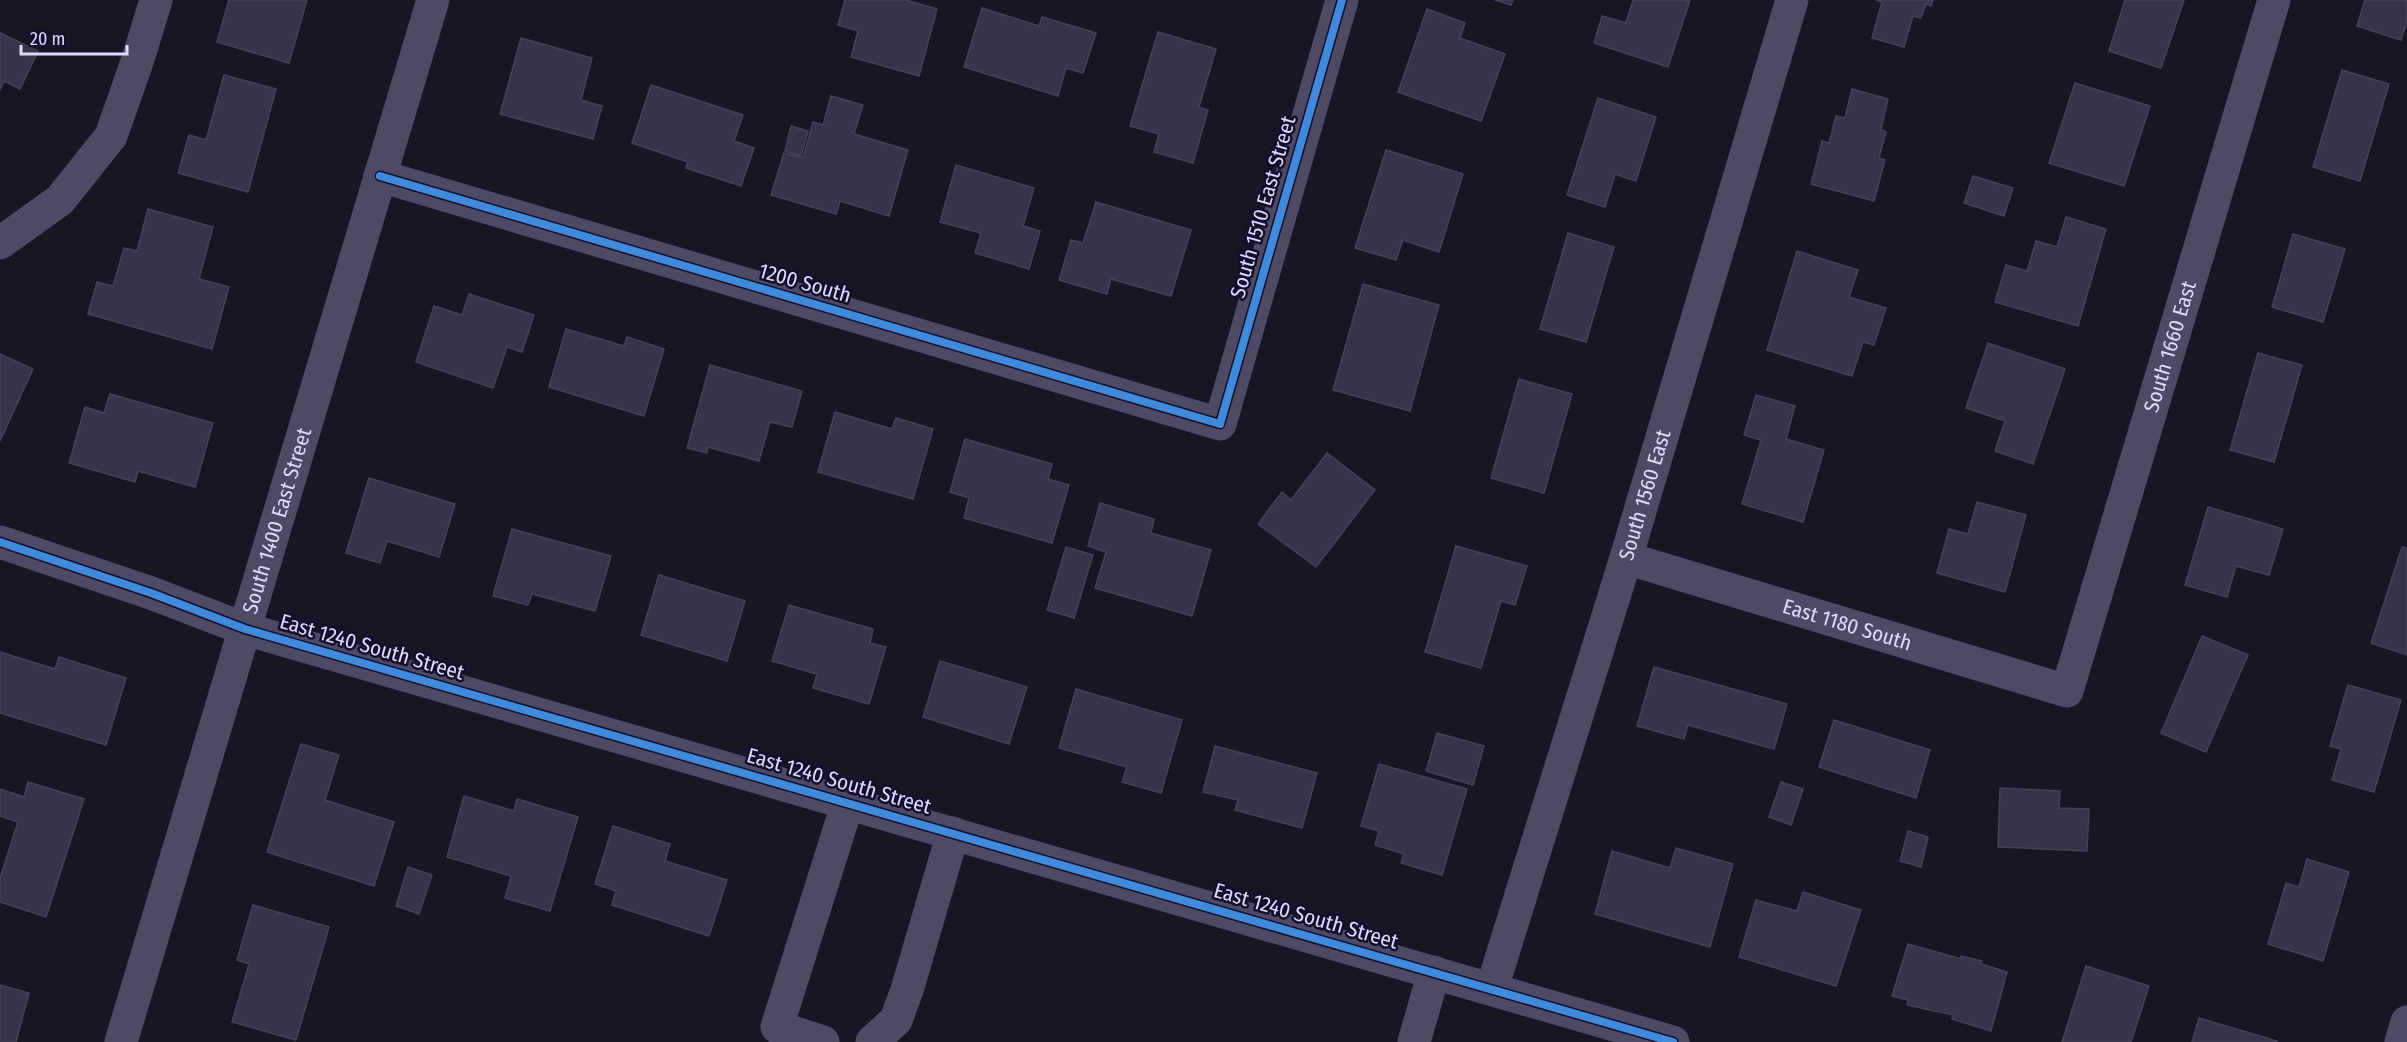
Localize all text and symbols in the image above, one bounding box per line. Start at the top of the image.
scale bar [21,18,128,56]
text: 20 m [30,28,65,50]
street label: South 1510 East Street [1225,113,1301,301]
street label: 1200 South [756,257,854,309]
street label: South 1660 East [2138,278,2202,416]
street label: South 1400 East Street [237,425,317,617]
street label: South 1560 East [1613,427,1676,564]
street label: East 1180 South [1780,593,1915,656]
street label: East 1240 South Street [277,608,467,686]
street label: East 1240 South Street [744,742,934,820]
street label: East 1240 South Street [1211,877,1401,955]

